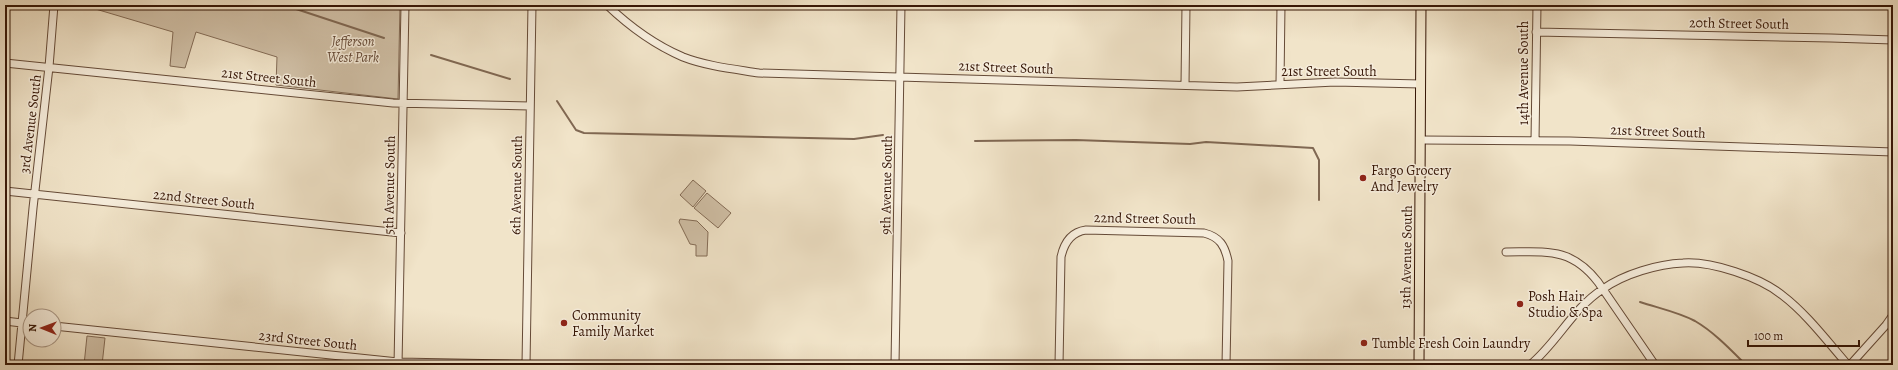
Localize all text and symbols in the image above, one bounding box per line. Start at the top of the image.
street label: 20th Street South [1689,13,1790,34]
street label: 14th Avenue South [1514,20,1533,125]
park label: Jefferson West Park [327,32,379,67]
street label: 21st Street South [958,56,1055,79]
street label: 21st Street South [1281,62,1377,81]
street label: 21st Street South [220,63,318,92]
street label: 3rd Avenue South [15,73,46,175]
street label: 21st Street South [1610,120,1707,143]
street label: 5th Avenue South [379,135,400,235]
street label: 6th Avenue South [506,135,527,235]
street label: 9th Avenue South [876,135,897,235]
place label: Fargo Grocery And Jewelry [1370,161,1452,196]
marker: Fargo Grocery And Jewelry [1358,173,1368,183]
street label: 22nd Street South [152,185,256,214]
street label: 13th Avenue South [1396,204,1417,309]
street label: 22nd Street South [1094,208,1197,229]
place label: Posh Hair Studio & Spa [1528,287,1603,322]
marker: Posh Hair Studio & Spa [1515,299,1525,309]
place label: Community Family Market [572,306,655,341]
north arrow [22,308,62,348]
marker: Community Family Market [559,318,569,328]
scale bar [1748,322,1859,348]
text: N [25,324,40,332]
street label: 23rd Street South [258,326,359,355]
text: 100 m [1754,328,1783,344]
place label: Tumble Fresh Coin Laundry [1372,334,1531,353]
marker: Tumble Fresh Coin Laundry [1359,338,1369,348]

